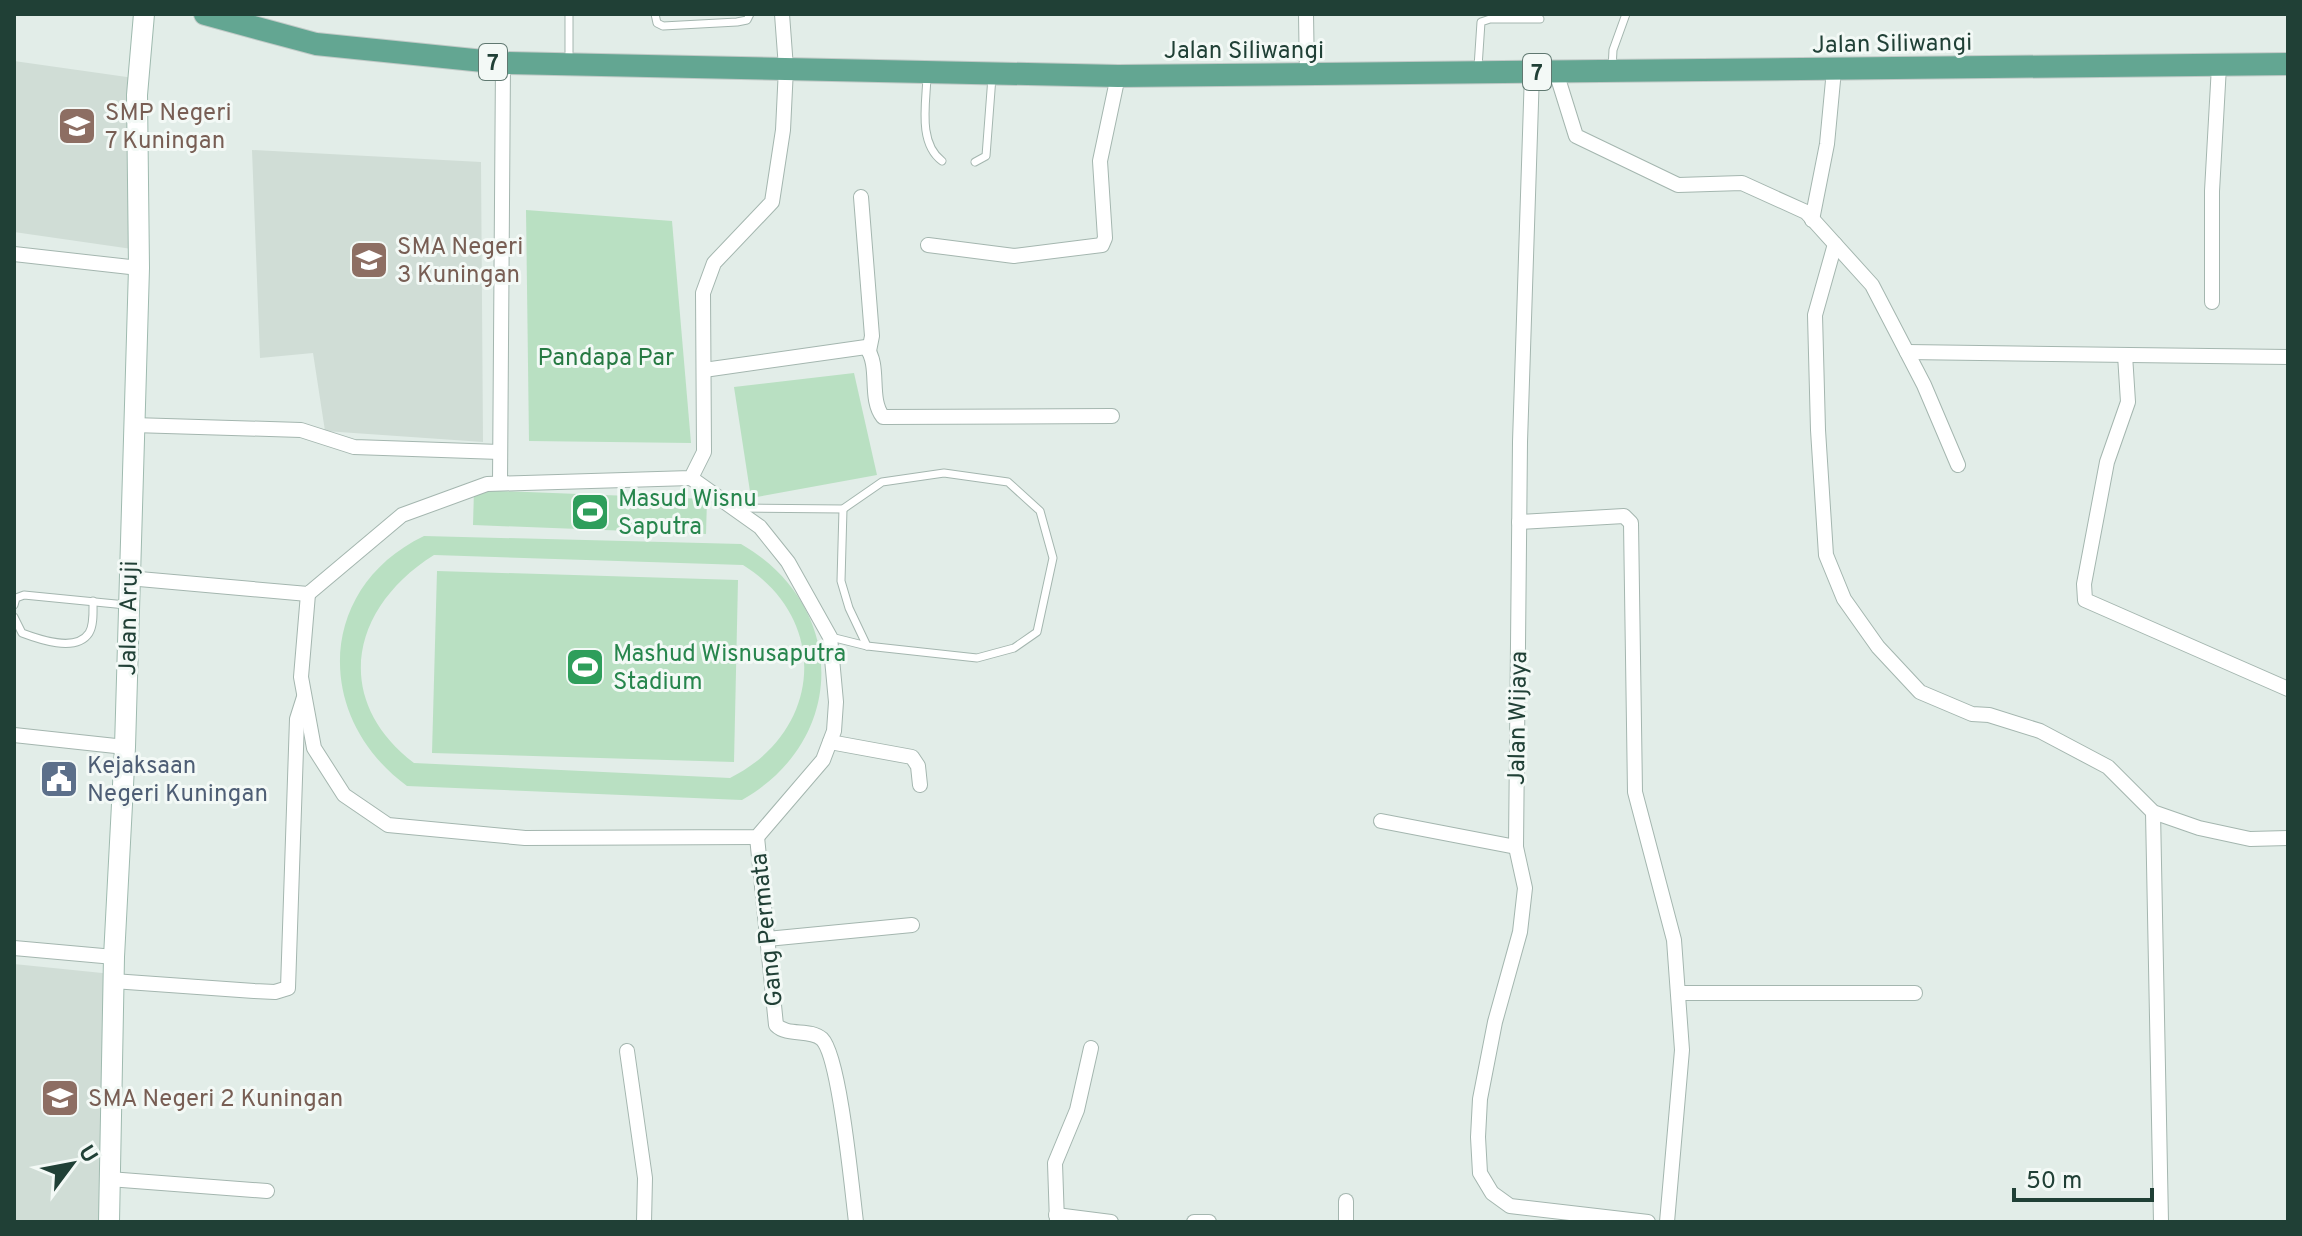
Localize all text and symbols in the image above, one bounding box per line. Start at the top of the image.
street label: Jalan Siliwangi [1812,29,1972,61]
street label: Jalan Siliwangi [1164,37,1324,67]
road number: 7 [479,44,507,80]
road number: 7 [1523,54,1551,90]
place label: SMP Negeri 7 Kuningan [105,99,232,157]
school or university icon: SMP Negeri 7 Kuningan [56,105,98,147]
place label: SMA Negeri 3 Kuningan [397,233,523,291]
school or university icon: SMA Negeri 3 Kuningan [348,239,390,281]
park label: Pandapa Par [538,344,674,374]
place label: Masud Wisnu Saputra [618,485,757,543]
sports icon: Masud Wisnu Saputra [569,491,611,533]
street label: Jalan Aruji [114,560,146,676]
place label: Mashud Wisnusaputra Stadium [613,640,846,698]
sports icon: Mashud Wisnusaputra Stadium [564,646,606,688]
street label: Jalan Wijaya [1503,651,1535,785]
place label: Kejaksaan Negeri Kuningan [87,752,268,810]
public building icon: Kejaksaan Negeri Kuningan [38,758,80,800]
street label: Gang Permata [745,852,791,1008]
school or university icon: SMA Negeri 2 Kuningan [39,1077,81,1119]
place label: SMA Negeri 2 Kuningan [88,1085,343,1115]
north arrow [32,1124,112,1204]
text: U [71,1141,102,1169]
scale bar [2014,1152,2152,1202]
text: 50 m [2026,1167,2082,1197]

